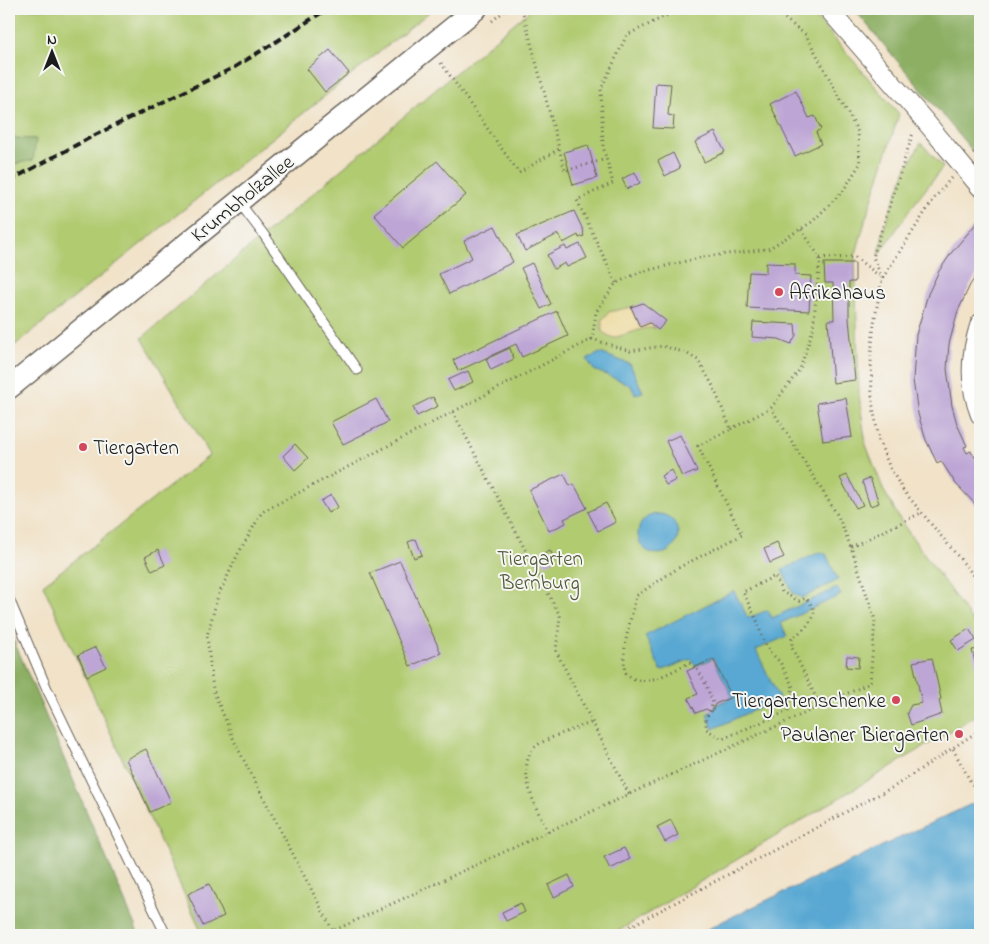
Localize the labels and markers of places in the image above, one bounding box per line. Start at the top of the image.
place label: Afrikahaus [789,279,886,309]
marker: Afrikahaus [773,286,785,298]
place label: Tiergarten [93,434,179,466]
marker: Tiergarten [77,441,89,453]
place label: Tiergartenschenke [732,687,887,719]
marker: Tiergartenschenke [890,694,902,706]
place label: Paulaner Biergarten [780,721,949,753]
marker: Paulaner Biergarten [953,728,965,740]

